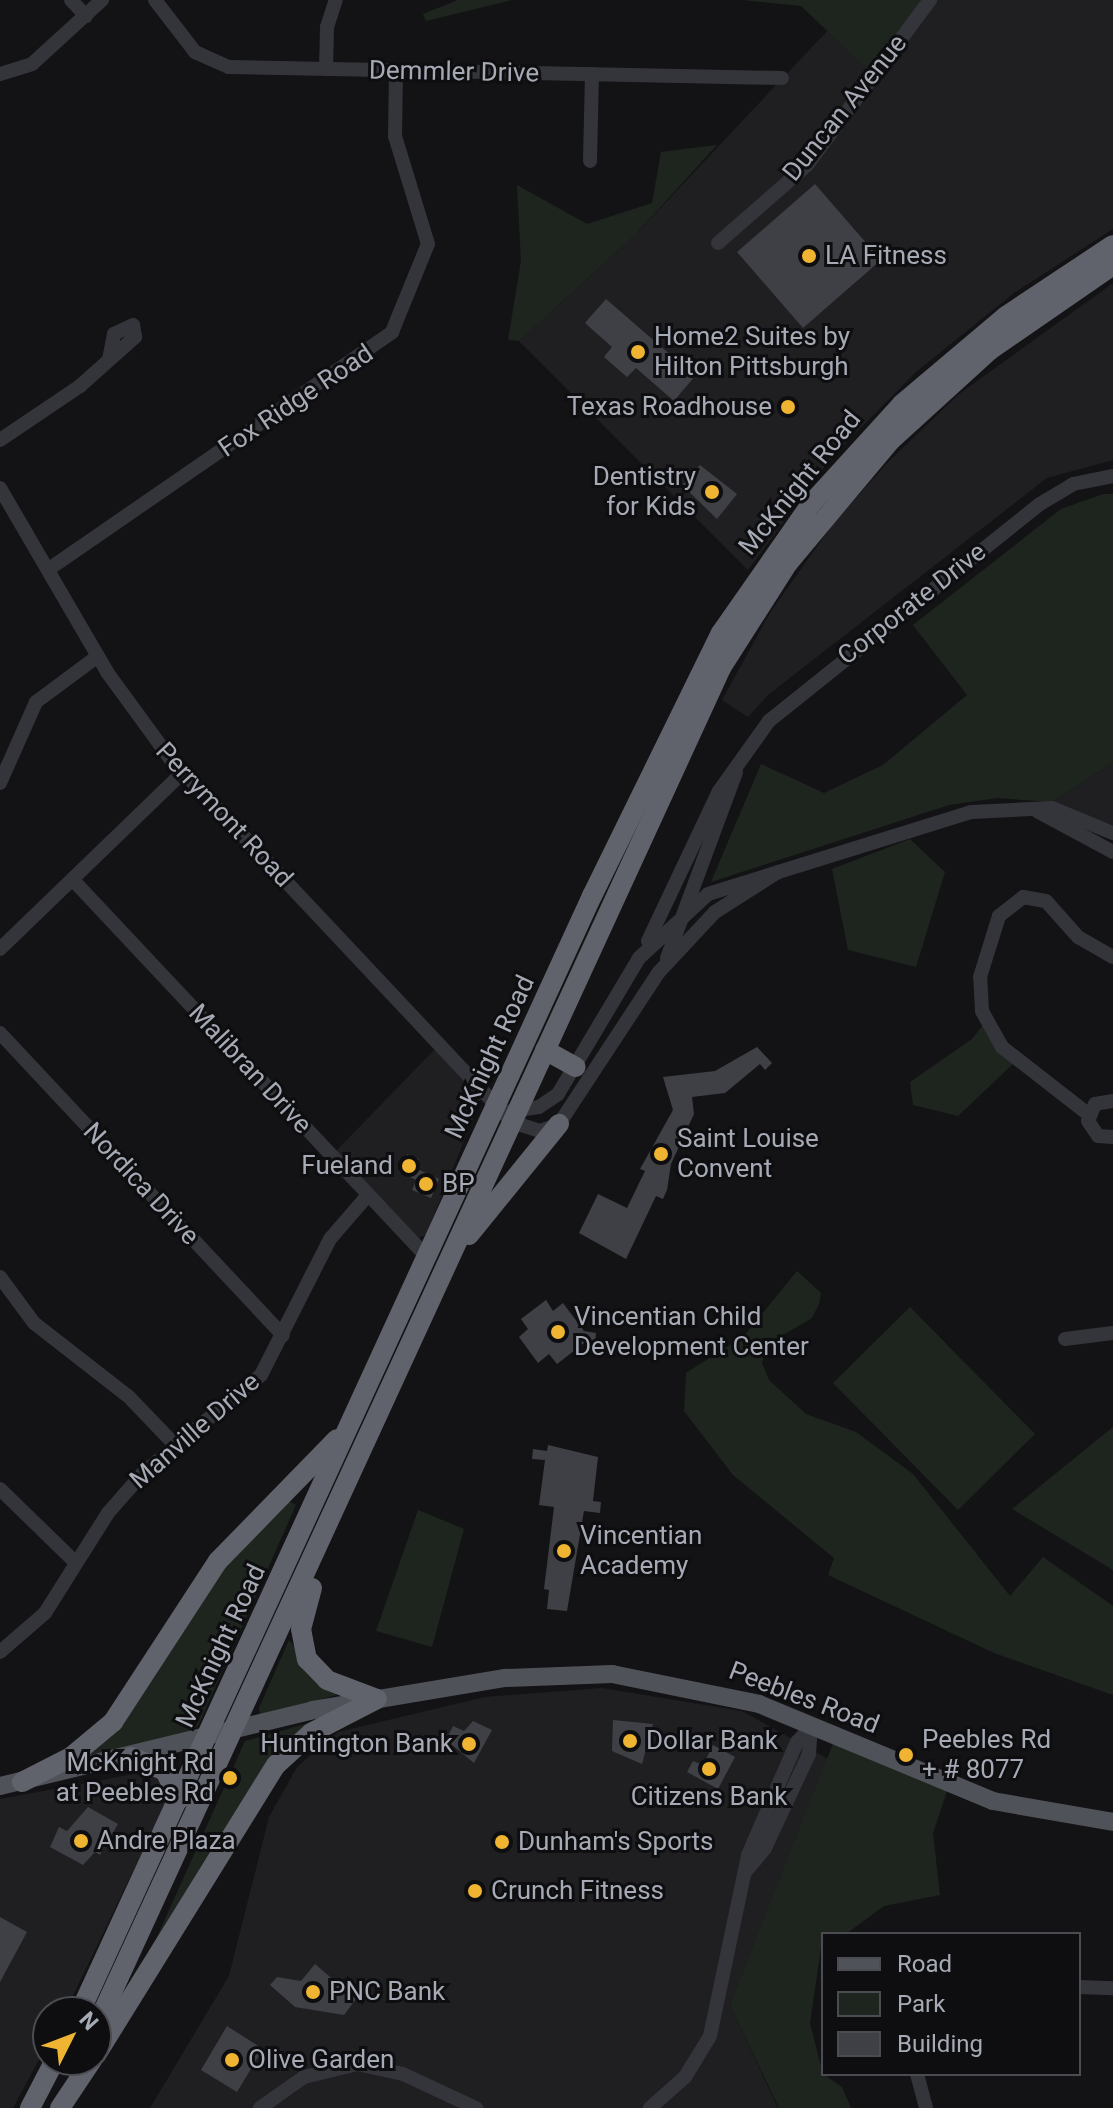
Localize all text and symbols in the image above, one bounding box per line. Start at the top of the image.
street label: Duncan Avenue [776,28,914,188]
street label: Demmler Drive [369,55,539,89]
place label: LA Fitness [825,240,947,272]
marker: LA Fitness [800,247,818,265]
place label: Home2 Suites by Hilton Pittsburgh [654,321,850,382]
street label: Fox Ridge Road [213,338,379,464]
marker: Home2 Suites by Hilton Pittsburgh [629,343,647,361]
place label: Texas Roadhouse [567,391,772,423]
marker: Texas Roadhouse [779,398,797,416]
street label: McKnight Road [732,405,868,561]
place label: Dentistry for Kids [593,461,696,522]
marker: Dentistry for Kids [703,483,721,501]
street label: Corporate Drive [832,536,992,672]
street label: Perrymont Road [149,736,299,894]
street label: McKnight Road [439,970,541,1144]
street label: Malibran Drive [182,998,318,1140]
street label: Nordica Drive [77,1116,205,1252]
place label: Saint Louise Convent [677,1123,819,1184]
marker: Saint Louise Convent [652,1145,670,1163]
place label: Fueland [301,1150,393,1182]
marker: Fueland [400,1157,418,1175]
place label: BP [442,1168,475,1200]
marker: BP [417,1175,435,1193]
place label: Vincentian Child Development Center [574,1301,809,1362]
marker: Vincentian Child Development Center [549,1323,567,1341]
street label: Manville Drive [124,1366,266,1496]
place label: Vincentian Academy [580,1520,702,1582]
marker: Vincentian Academy [555,1542,573,1560]
street label: McKnight Road [170,1559,272,1733]
street label: Peebles Road [725,1655,883,1741]
place label: Peebles Rd + # 8077 [922,1724,1051,1786]
place label: Dollar Bank [646,1725,778,1757]
place label: Huntington Bank [260,1728,453,1760]
marker: Dollar Bank [621,1732,639,1750]
marker: Huntington Bank [460,1735,478,1753]
marker: Peebles Rd + # 8077 [897,1746,915,1764]
place label: McKnight Rd at Peebles Rd [56,1747,214,1808]
marker: Citizens Bank [700,1760,718,1778]
marker: McKnight Rd at Peebles Rd [221,1769,239,1787]
place label: Citizens Bank [631,1781,787,1813]
place label: Andre Plaza [97,1825,236,1857]
place label: Dunham's Sports [518,1826,713,1858]
marker: Andre Plaza [72,1832,90,1850]
marker: Dunham's Sports [493,1833,511,1851]
place label: Crunch Fitness [491,1875,664,1907]
marker: Crunch Fitness [466,1882,484,1900]
legend [821,1932,1081,2076]
text: Road [897,1950,952,1978]
place label: PNC Bank [329,1976,445,2008]
marker: PNC Bank [304,1983,322,2001]
text: Park [897,1990,945,2018]
north arrow [32,1996,112,2076]
text: N [74,2007,103,2035]
text: Building [897,2030,983,2058]
place label: Olive Garden [248,2044,394,2076]
marker: Olive Garden [223,2051,241,2069]

